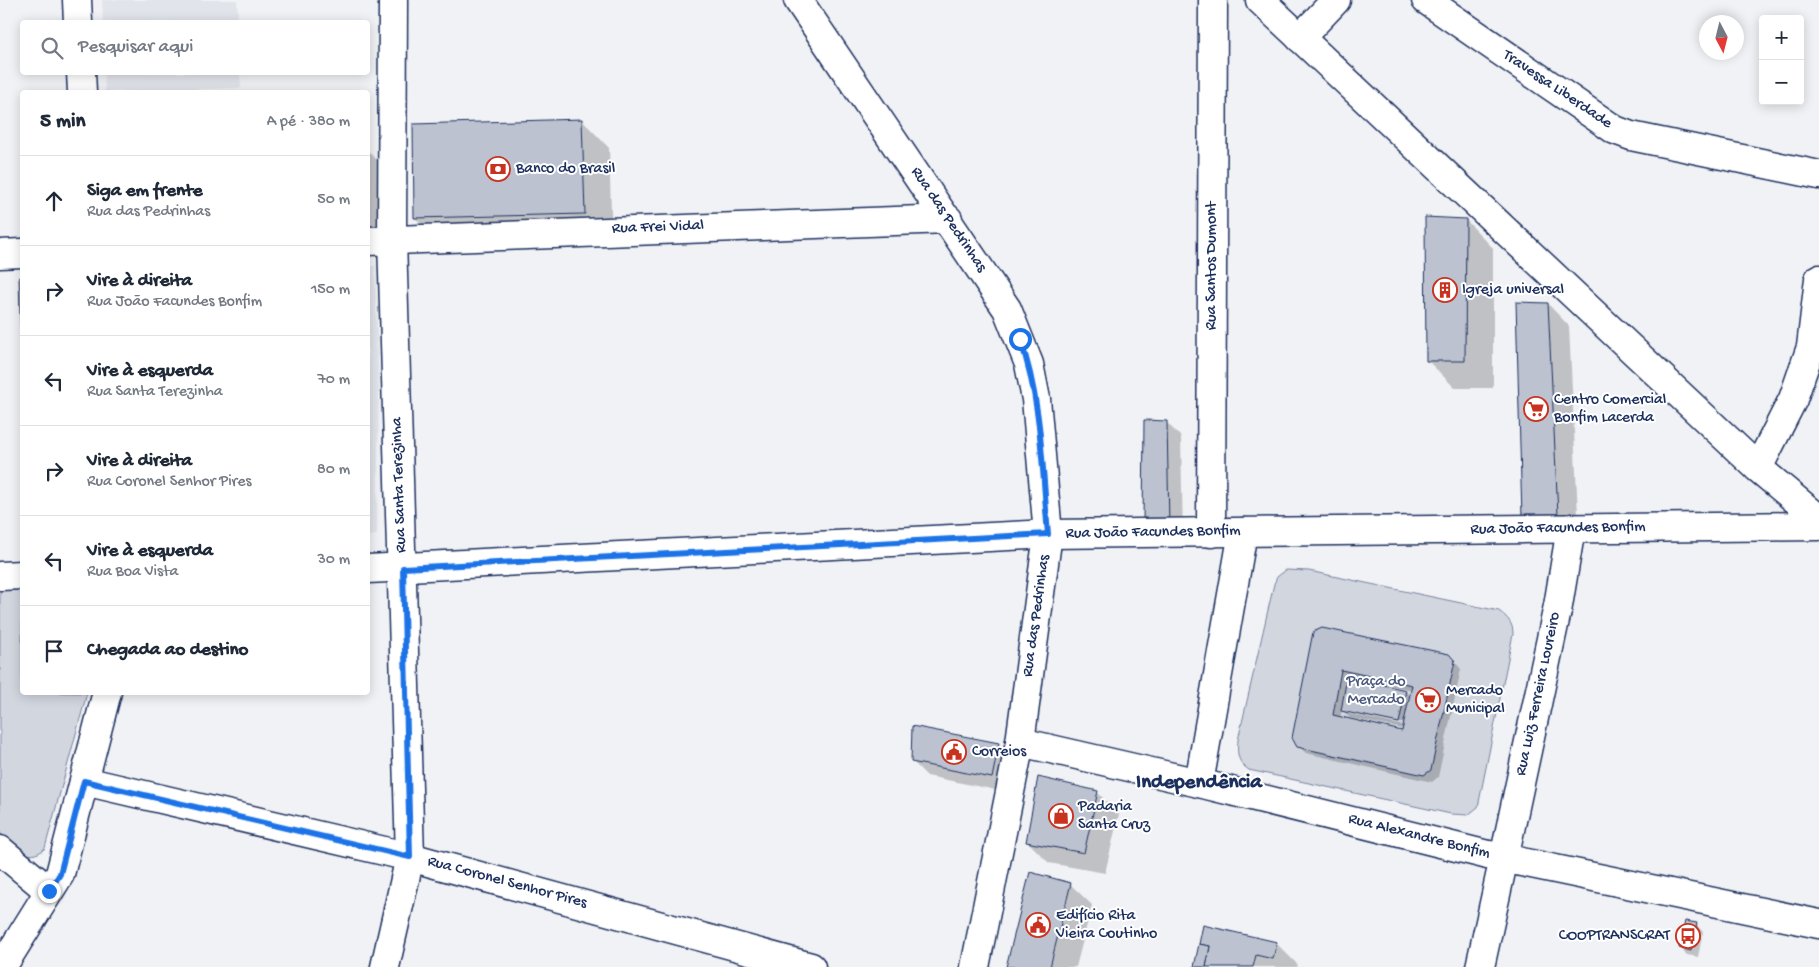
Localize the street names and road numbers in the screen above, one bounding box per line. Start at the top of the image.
street label: Travessa Liberdade [1498,46,1616,134]
street label: Rua das Pedrinhas [906,164,991,277]
street label: Rua Santos Dumont [1203,200,1222,330]
street label: Rua Frei Vidal [612,217,704,239]
street label: Rua Santa Terezinha [388,416,412,553]
street label: Rua João Facundes Bonfim [1470,518,1646,540]
street label: Rua João Facundes Bonfim [1065,522,1241,544]
street label: Rua das Pedrinhas [1019,553,1055,678]
street label: Rua Luiz Ferreira Loureiro [1512,610,1566,778]
street label: Rua Alexandre Bonfim [1346,810,1493,864]
street label: Rua Coronel Senhor Pires [425,853,590,914]

